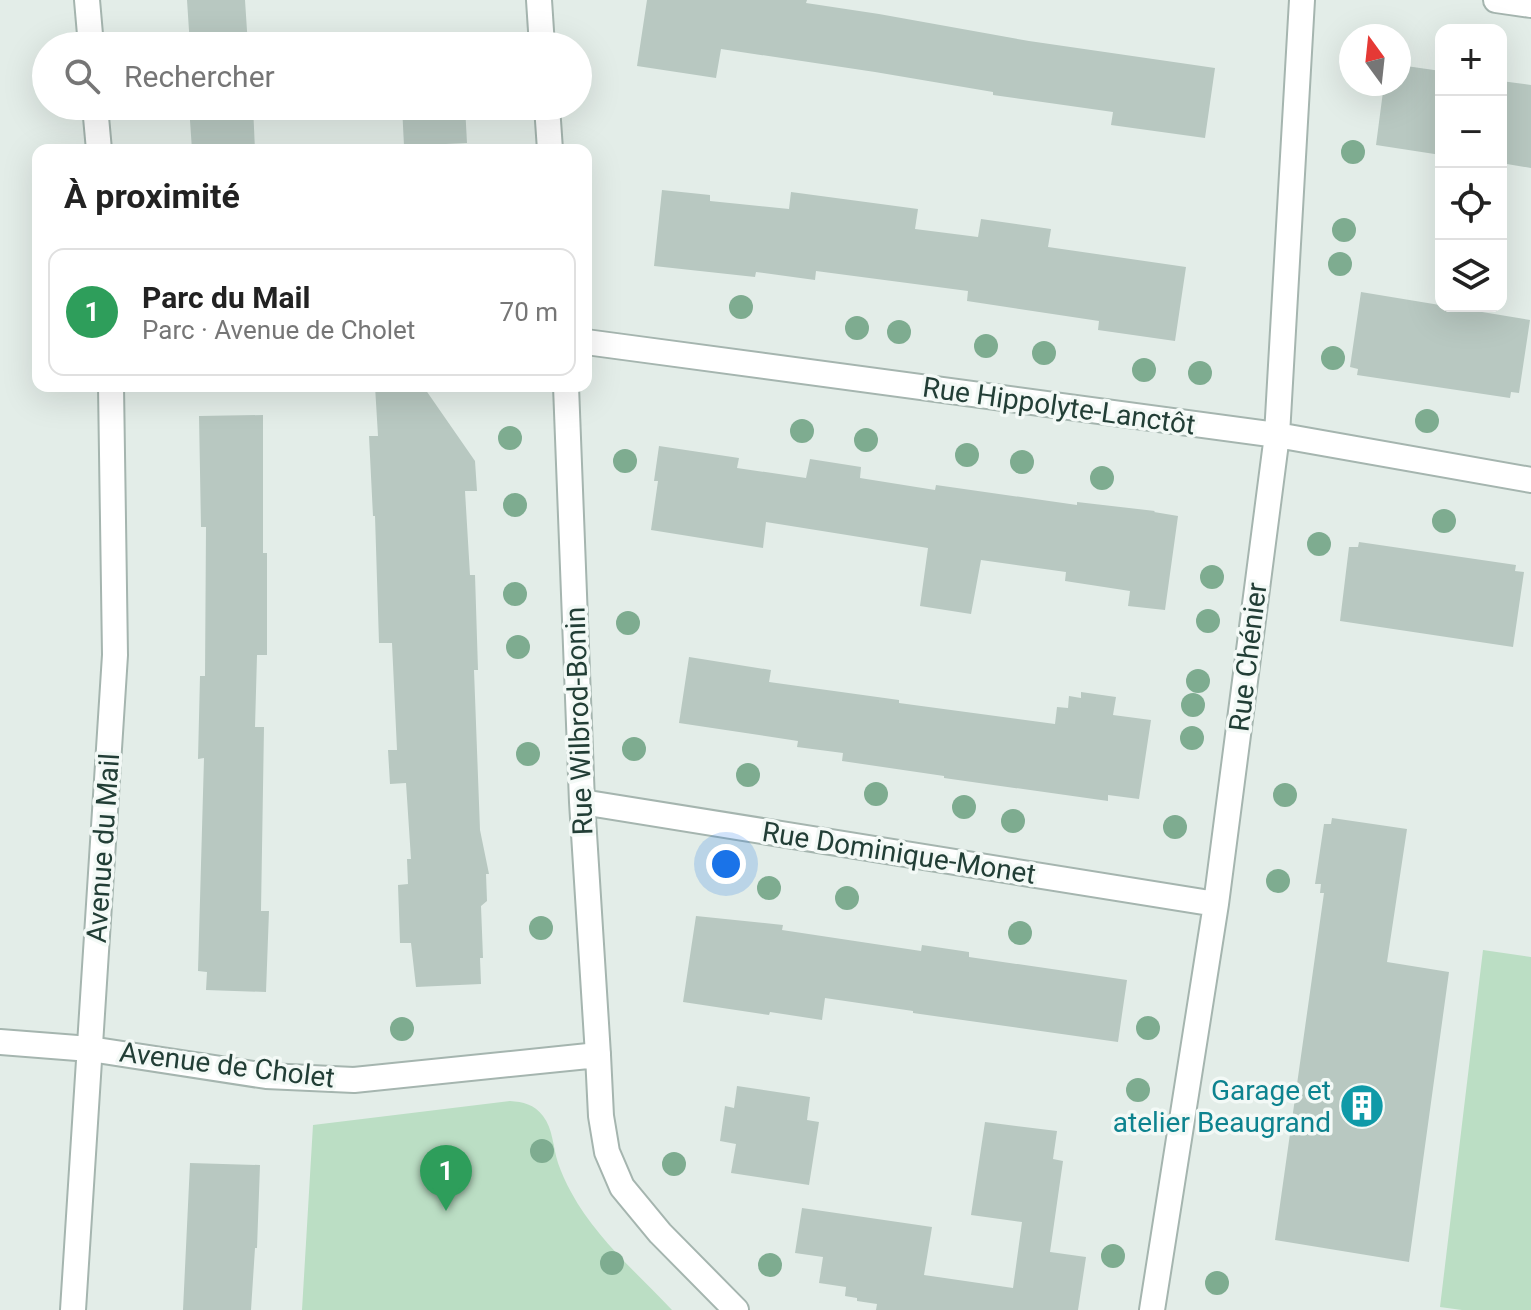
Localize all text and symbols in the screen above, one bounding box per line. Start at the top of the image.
north arrow [1339,24,1411,96]
map controls [1435,24,1507,312]
button: + [1435,24,1507,96]
search box [32,32,592,120]
icon: search [60,54,104,98]
text: Rechercher [124,59,275,94]
button: − [1435,96,1507,168]
button: locate [1435,168,1507,240]
text: À proximité [64,176,240,216]
button: layers [1435,240,1507,312]
text: Parc du Mail [142,280,310,315]
text: 1 [85,297,99,327]
text: 70 m [500,297,558,327]
text: Parc · Avenue de Cholet [142,315,415,345]
street label: Rue Hippolyte-Lanctôt [921,371,1197,441]
street label: Rue Chénier [1223,580,1274,733]
street label: Rue Wilbrod-Bonin [559,606,599,836]
street label: Avenue du Mail [80,752,126,944]
street label: Rue Dominique-Monet [760,815,1038,891]
your location [706,844,746,884]
street label: Avenue de Cholet [118,1035,336,1095]
place label: Garage et atelier Beaugrand [1113,1074,1331,1139]
building icon: Garage et atelier Beaugrand [1338,1082,1386,1130]
pin: 1 [420,1145,472,1211]

